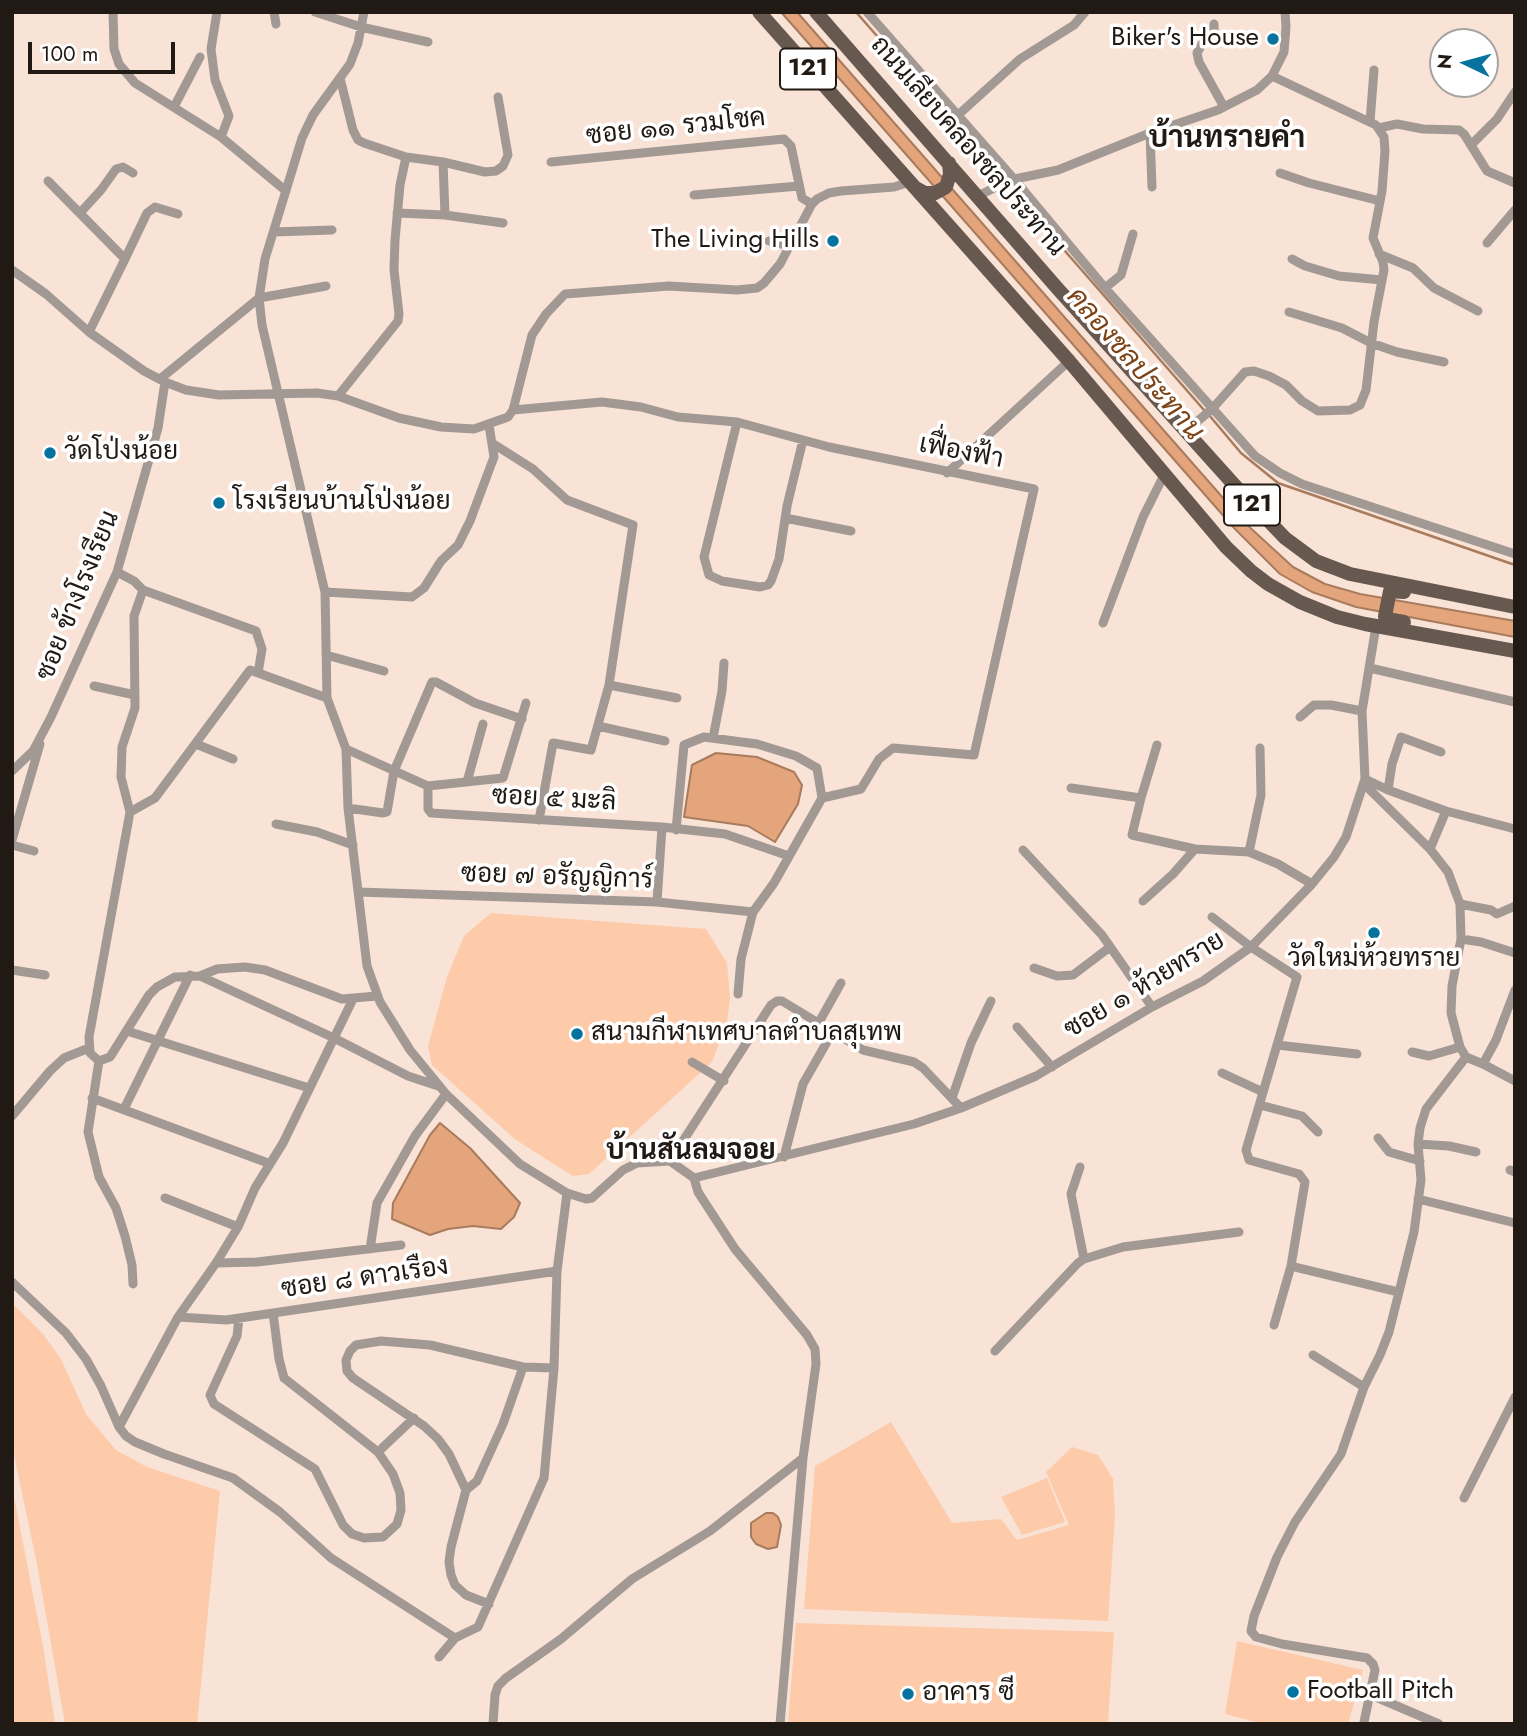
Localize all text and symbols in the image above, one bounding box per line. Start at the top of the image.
place label: Biker's House [1111,23,1259,55]
scale bar [32,28,178,72]
north arrow [1429,28,1499,98]
street label: ถนนเลียบคลองชลประทาน [863,31,1071,263]
marker: Biker's House [1265,31,1281,47]
text: 100 m [41,39,98,69]
road number: 121 [780,48,836,90]
text: N [1430,53,1459,70]
street label: ซอย ๑๑ รวมโชค [585,103,767,153]
district label: บ้านทรายคำ [1149,122,1305,158]
place label: The Living Hills [651,225,819,257]
marker: The Living Hills [825,233,841,249]
water label: คลองชลประทาน [1058,281,1210,449]
street label: เฟื่องฟ้า [916,430,1006,476]
place label: วัดโป่งน้อย [64,437,178,469]
marker: วัดโป่งน้อย [42,445,58,461]
road number: 121 [1224,484,1280,526]
place label: โรงเรียนบ้านโป่งน้อย [233,487,451,519]
marker: โรงเรียนบ้านโป่งน้อย [211,495,227,511]
street label: ซอย ข้างโรงเรียน [31,507,127,685]
street label: ซอย ๕ มะลิ [491,781,617,819]
street label: ซอย ๗ อรัญญิการ์ [460,859,654,897]
marker: วัดใหม่ห้วยทราย [1366,925,1382,941]
street label: ซอย ๑ ห้วยทราย [1059,926,1231,1046]
place label: วัดใหม่ห้วยทราย [1288,944,1460,976]
place label: สนามกีฬาเทศบาลตำบลสุเทพ [591,1018,902,1050]
marker: สนามกีฬาเทศบาลตำบลสุเทพ [569,1026,585,1042]
district label: บ้านสันลมจอย [606,1135,776,1169]
street label: ซอย ๘ ดาวเรือง [279,1252,451,1306]
place label: Football Pitch [1307,1676,1454,1708]
place label: อาคาร ซี [922,1678,1015,1710]
marker: Football Pitch [1285,1684,1301,1700]
marker: อาคาร ซี [900,1686,916,1702]

